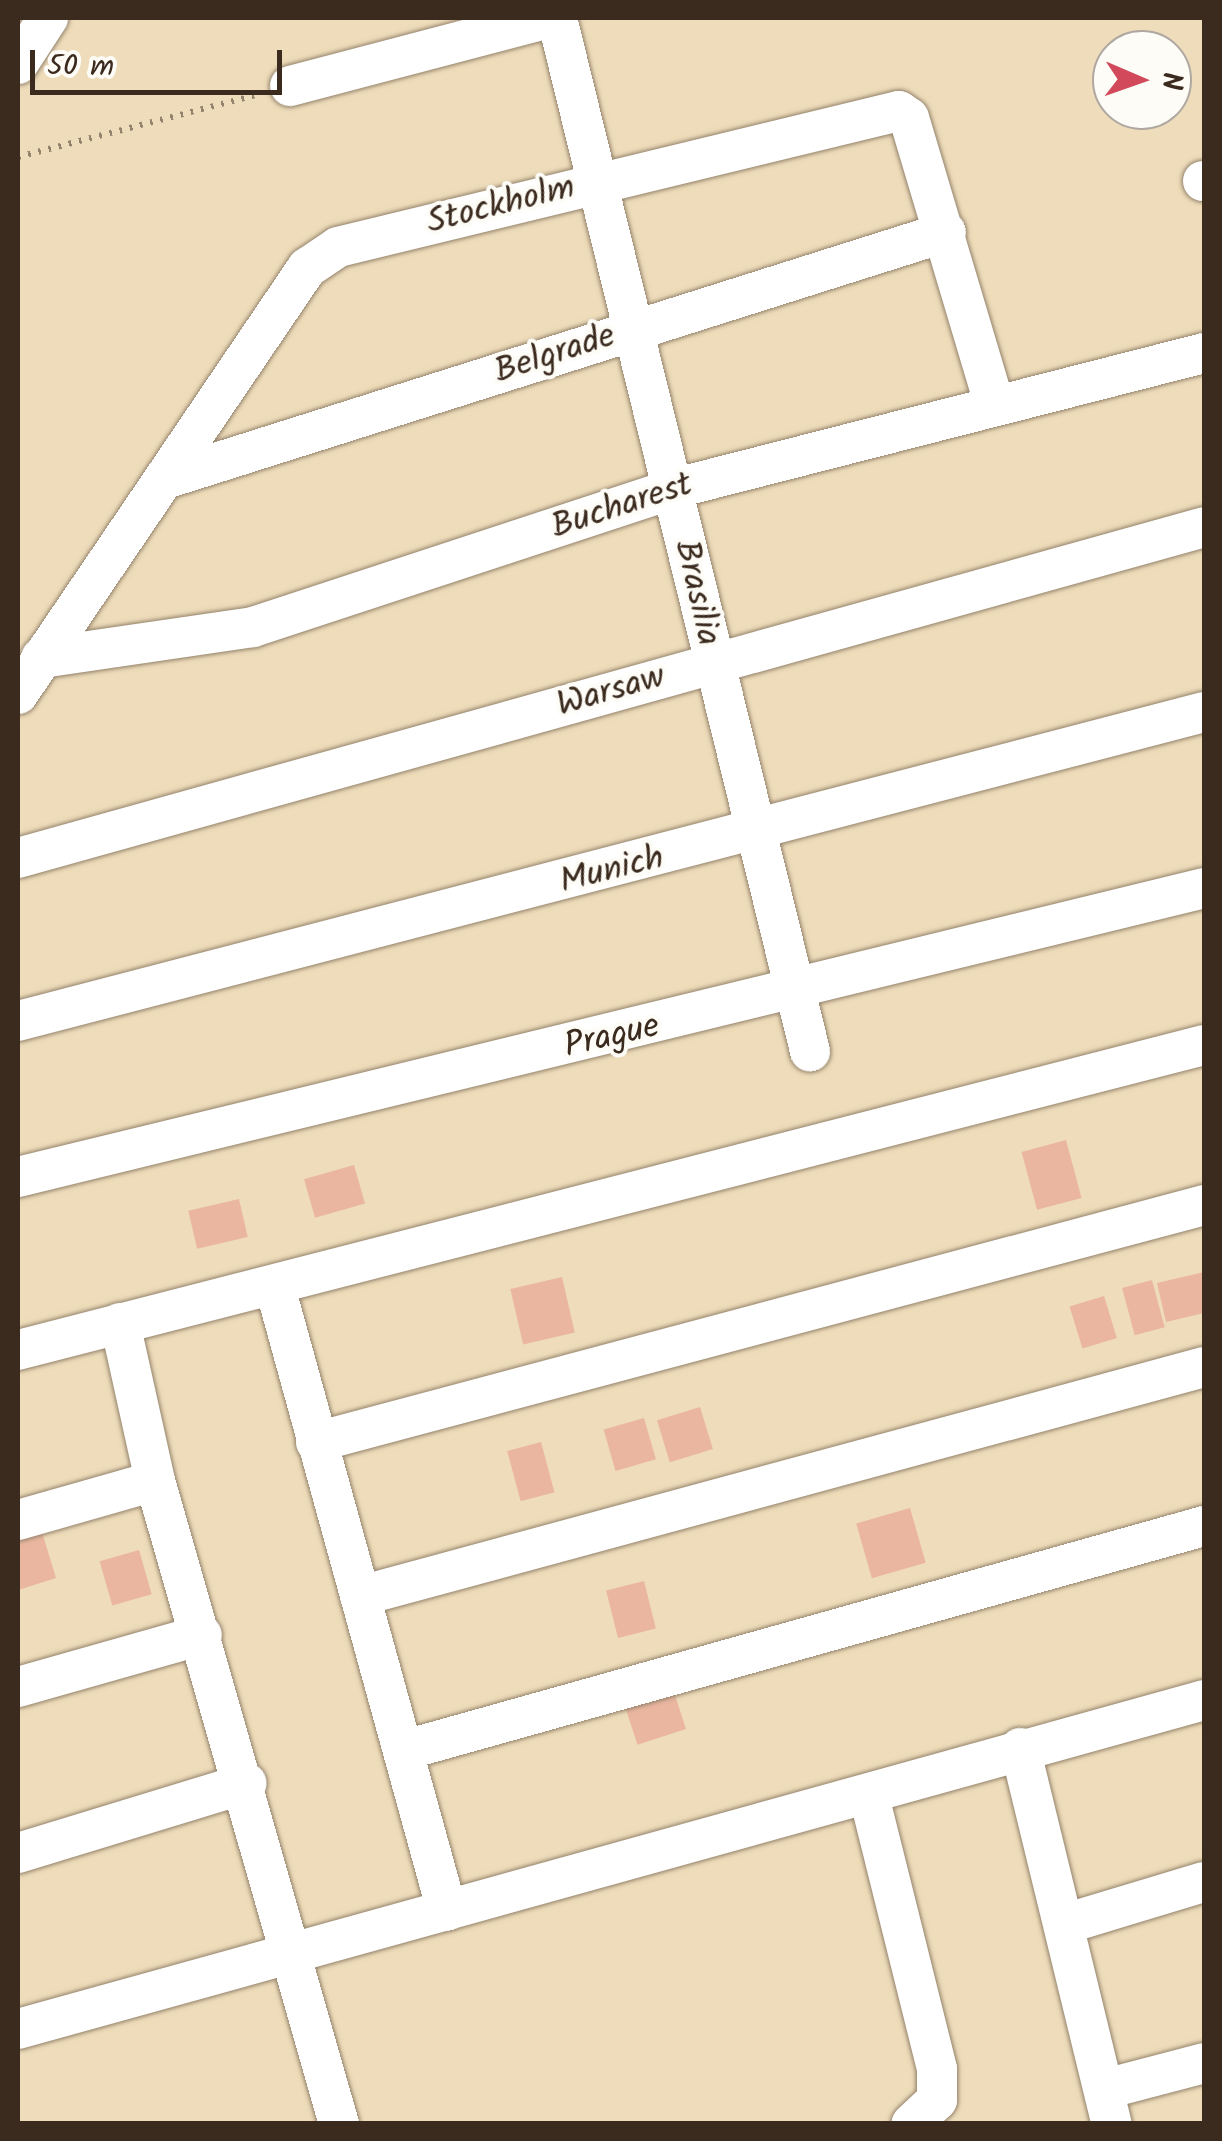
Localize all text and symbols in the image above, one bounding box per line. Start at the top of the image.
scale bar [35,30,288,92]
north arrow [1092,30,1192,130]
text: 50 m [47,43,114,91]
text: N [1148,71,1193,91]
street label: Stockholm [423,167,579,245]
street label: Belgrade [489,316,621,394]
street label: Bucharest [546,465,698,549]
street label: Brasilia [664,536,728,650]
street label: Warsaw [552,657,670,727]
street label: Munich [556,838,668,904]
street label: Prague [560,1006,664,1068]

